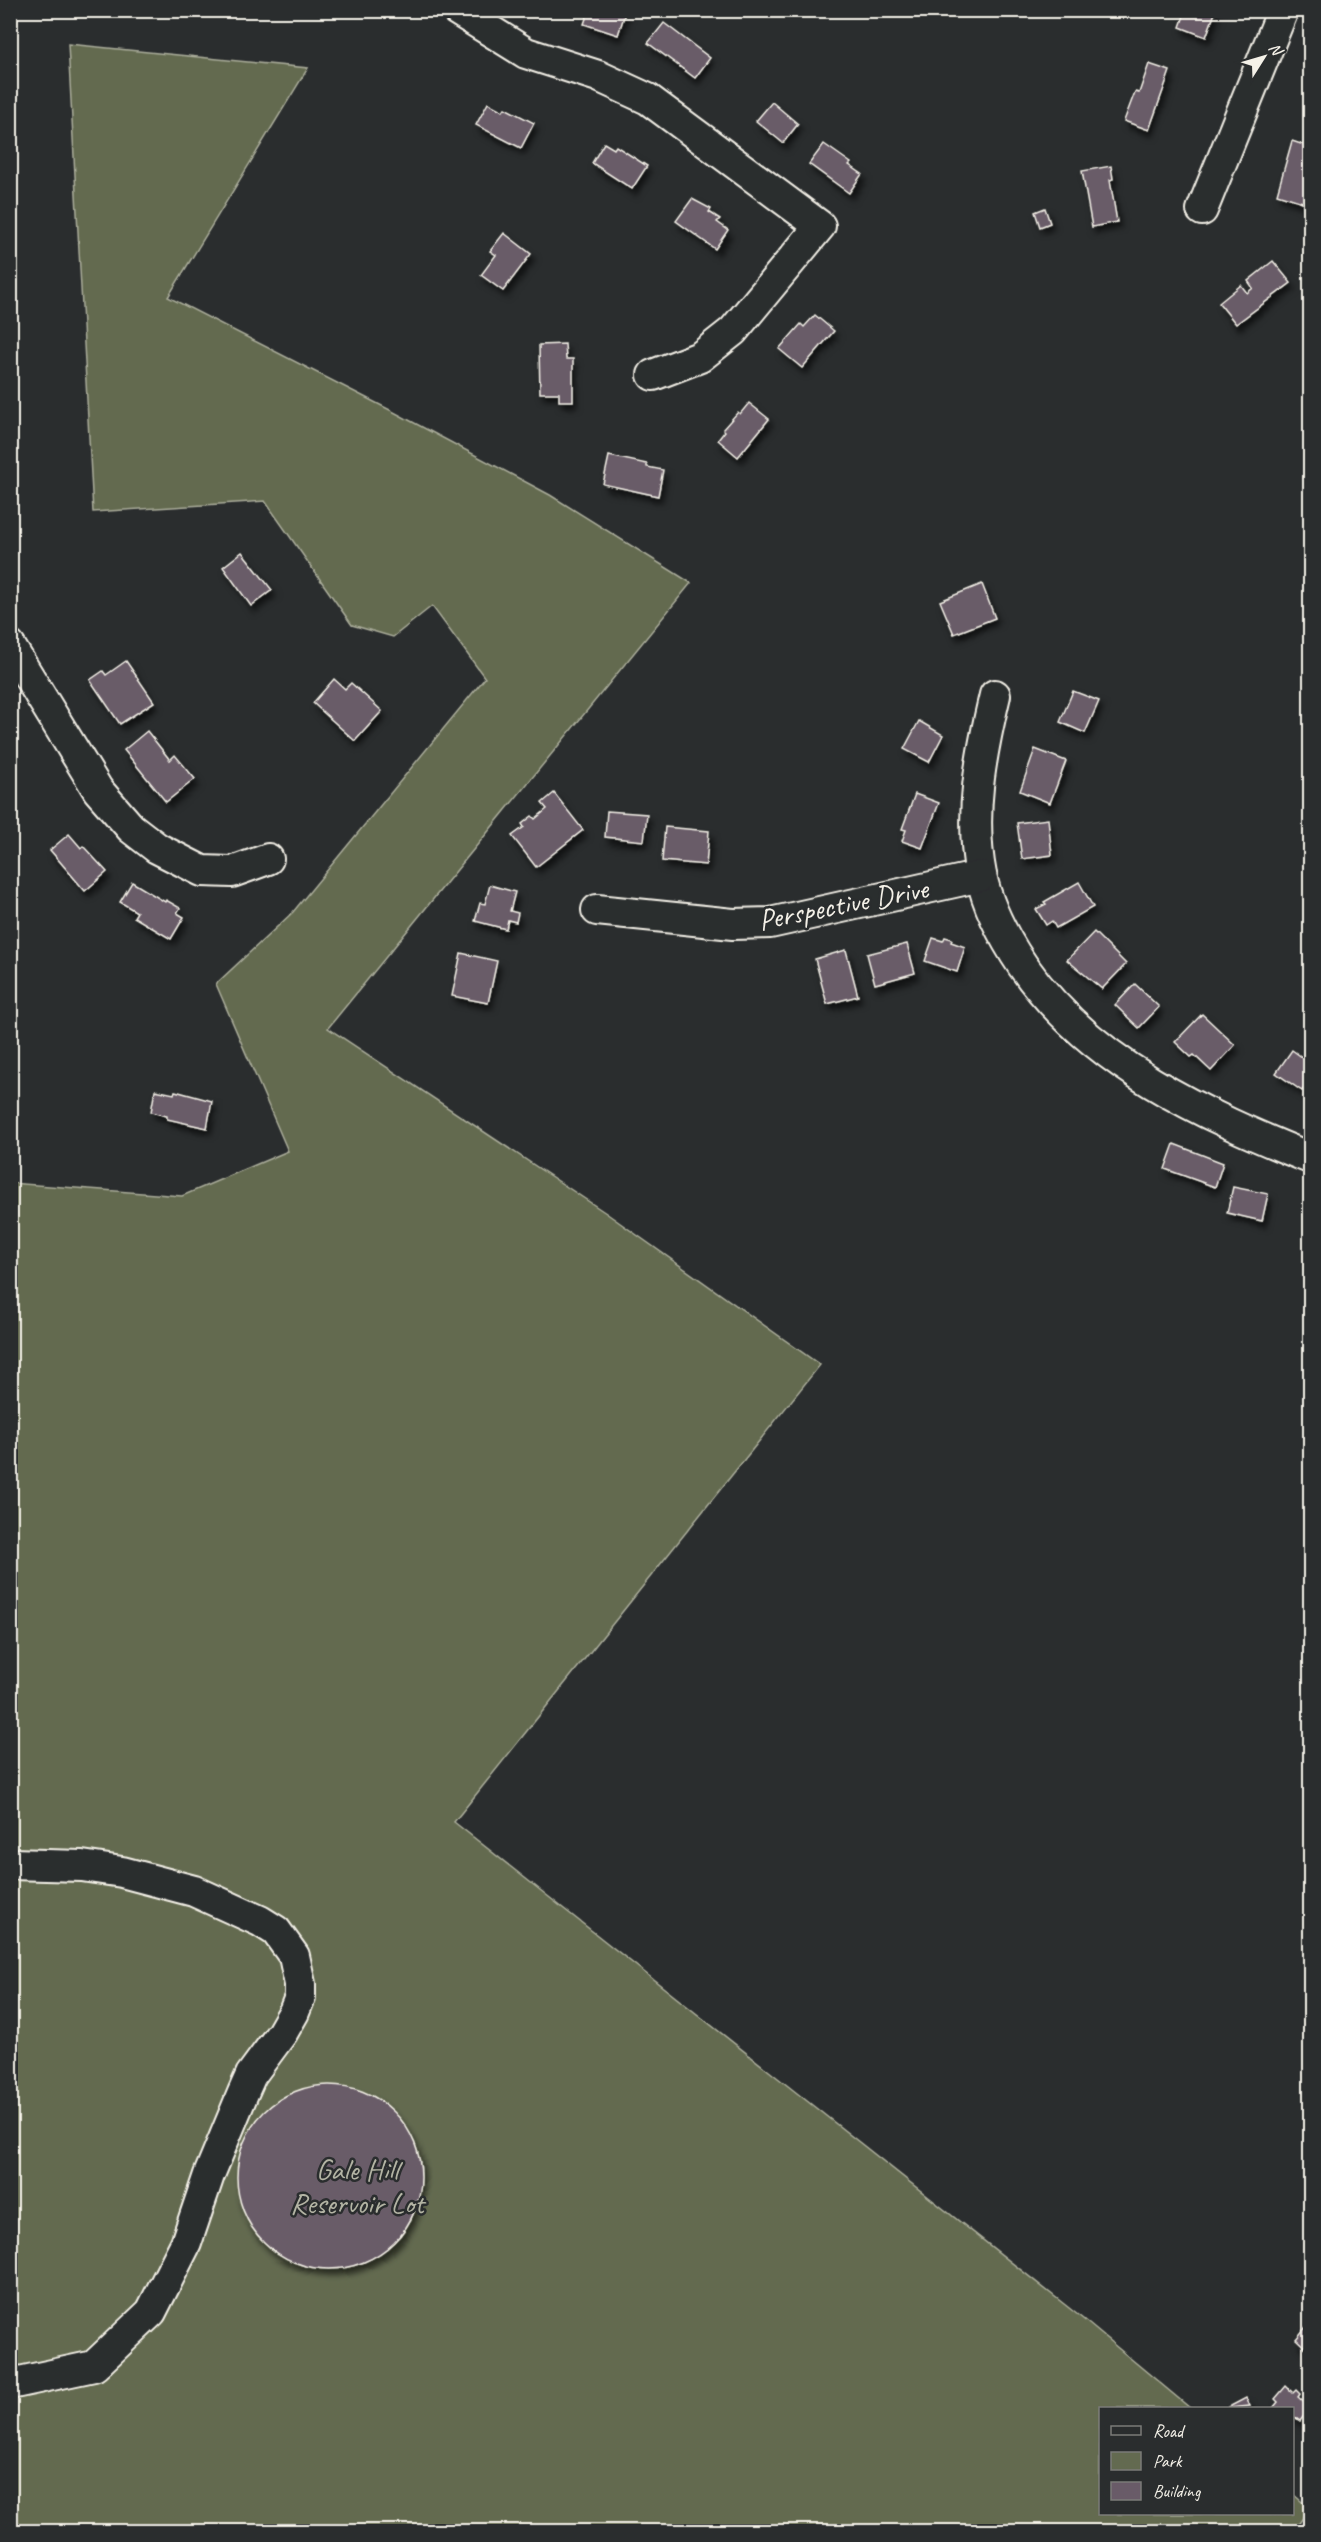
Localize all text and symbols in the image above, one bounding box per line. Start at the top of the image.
north arrow [1234,27,1294,87]
text: N [1264,39,1288,61]
street label: Perspective Drive [755,869,933,939]
park label: Gale Hill Reservoir Lot [290,2150,427,2222]
legend [1099,2407,1294,2515]
text: Road [1153,2420,1186,2442]
text: Park [1153,2450,1183,2472]
text: Building [1153,2480,1202,2502]

